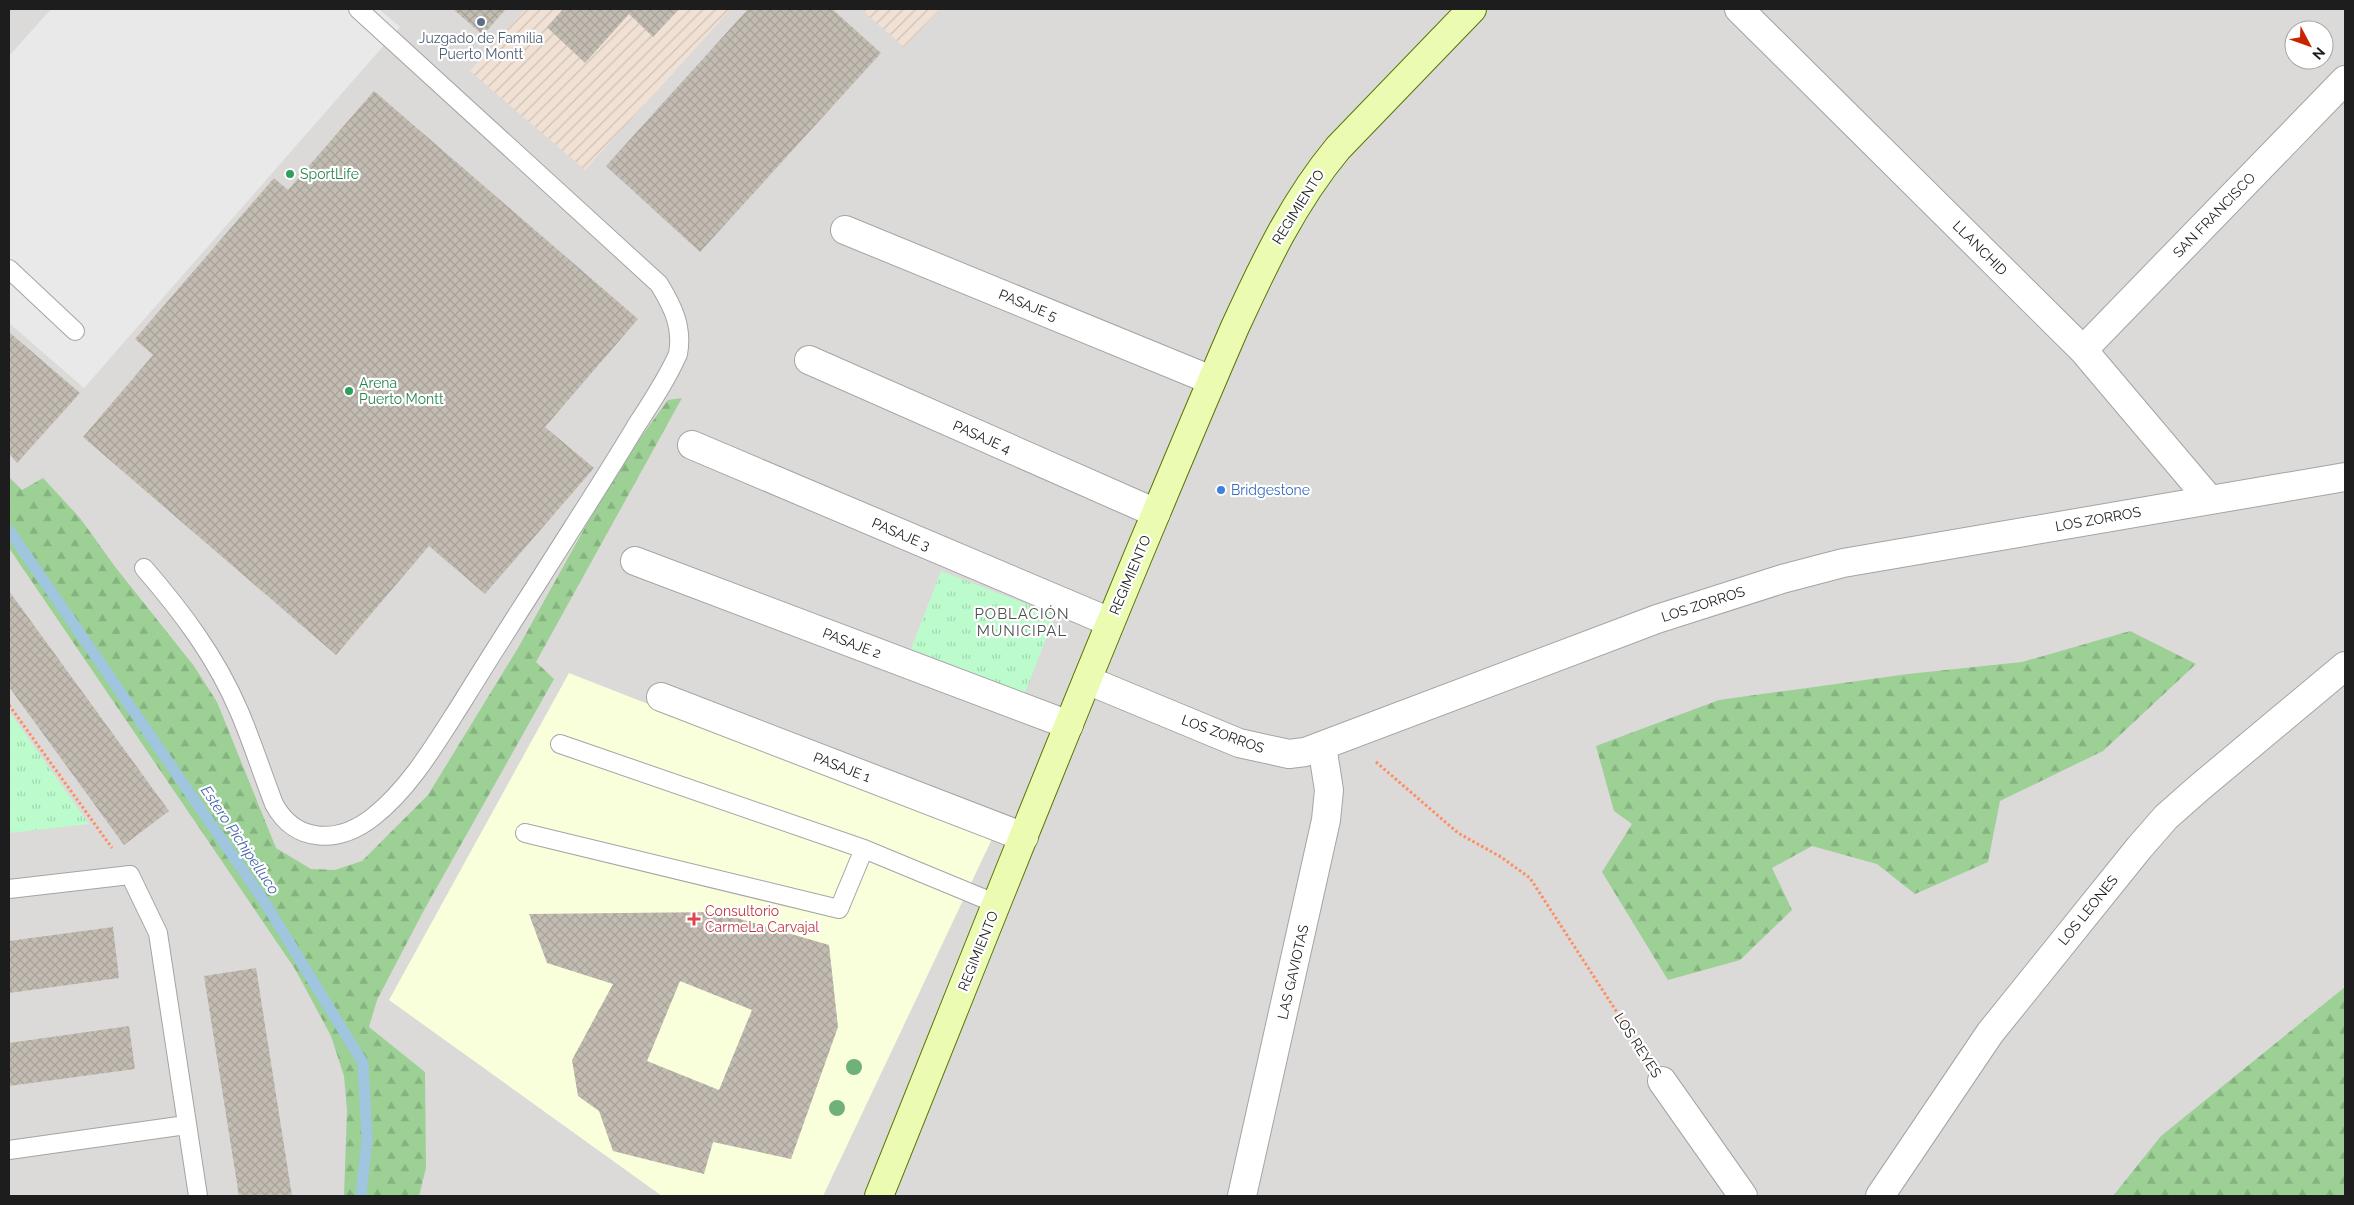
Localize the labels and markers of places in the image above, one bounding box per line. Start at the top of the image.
marker: Juzgado de Familia Puerto Montt [475,16,487,28]
place label: Juzgado de Familia Puerto Montt [419,30,543,62]
place label: SportLife [300,166,359,182]
marker: SportLife [284,168,296,180]
place label: Arena Puerto Montt [359,375,444,407]
marker: Arena Puerto Montt [343,385,355,397]
place label: Bridgestone [1231,482,1310,498]
marker: Bridgestone [1215,484,1227,496]
place label: Consultorio CarmeLa Carvajal [705,903,819,935]
marker: Consultorio CarmeLa Carvajal [687,912,701,926]

